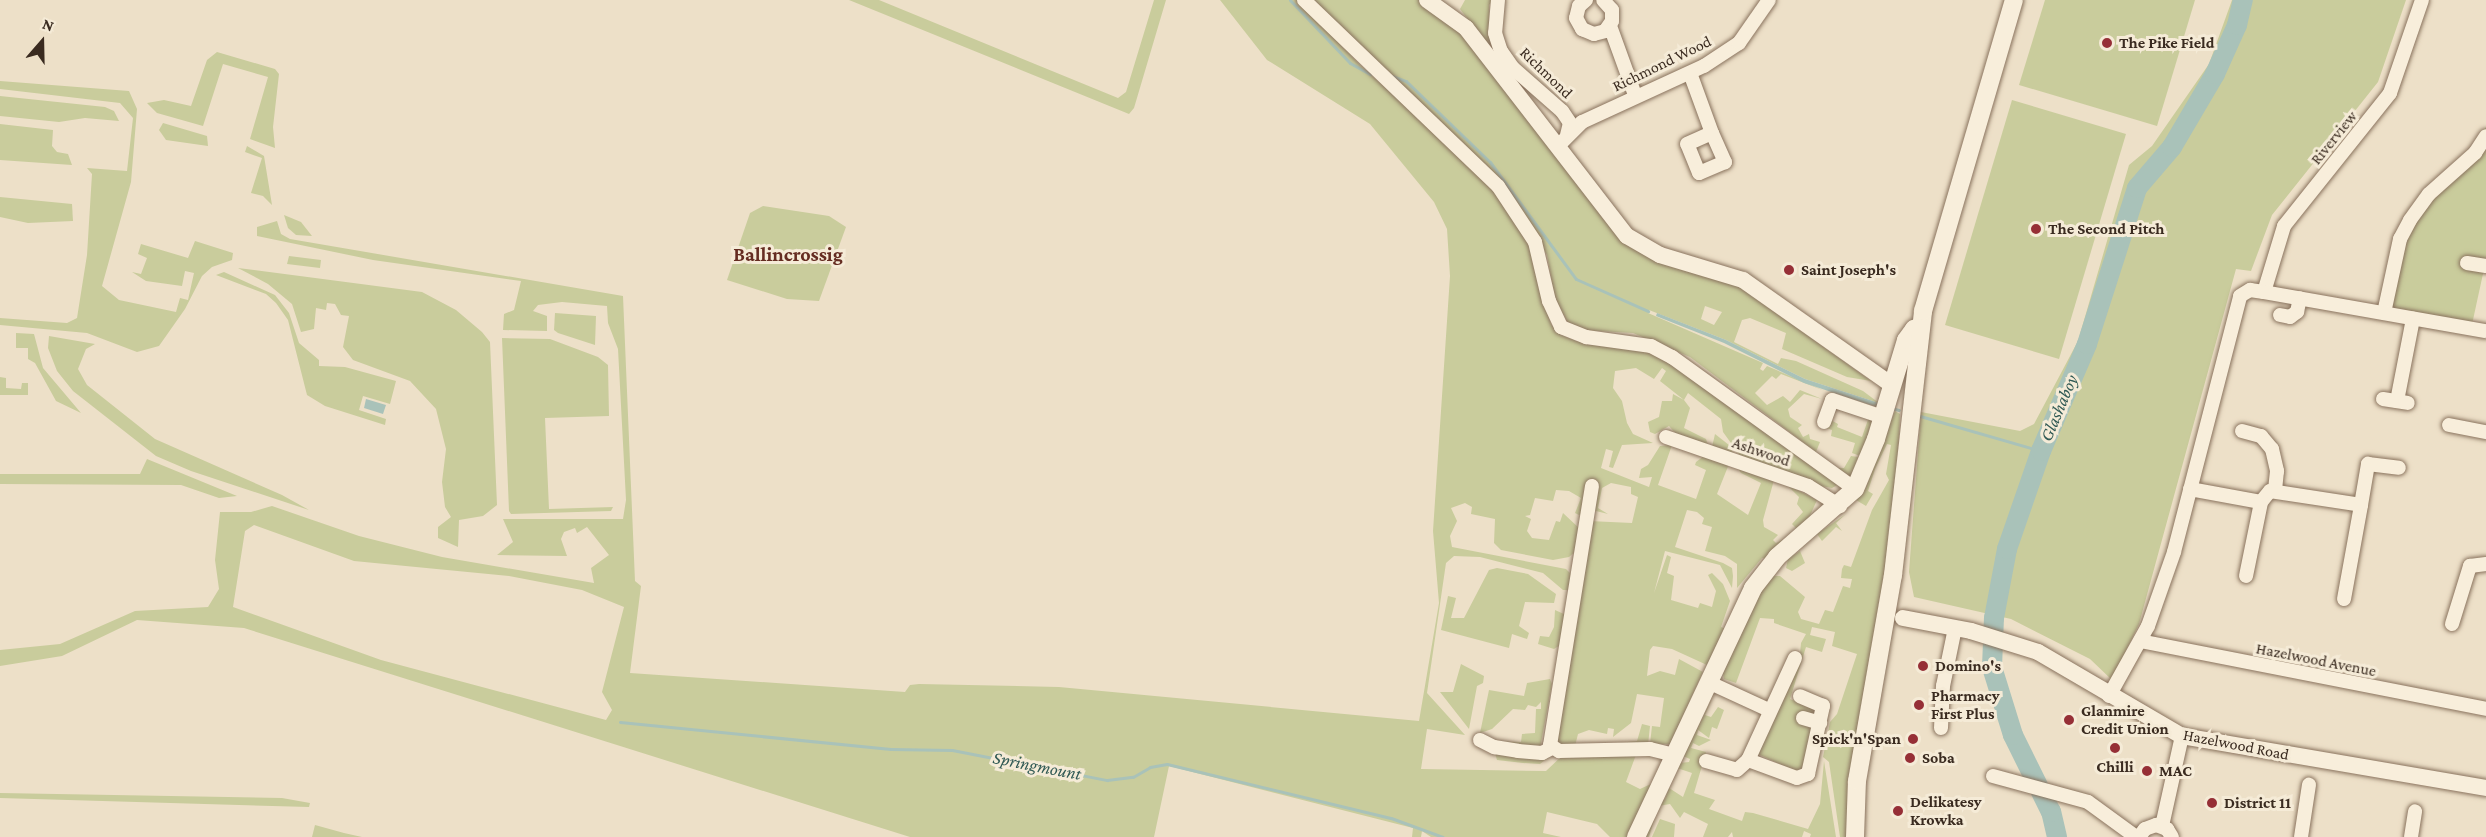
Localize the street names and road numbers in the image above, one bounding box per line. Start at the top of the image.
street label: Richmond Wood [1610,32,1714,96]
street label: Richmond [1516,43,1576,103]
street label: Riverview [2307,107,2361,169]
street label: Ashwood [1730,433,1792,471]
street label: Hazelwood Avenue [2254,639,2378,681]
street label: Hazelwood Road [2182,725,2290,765]

